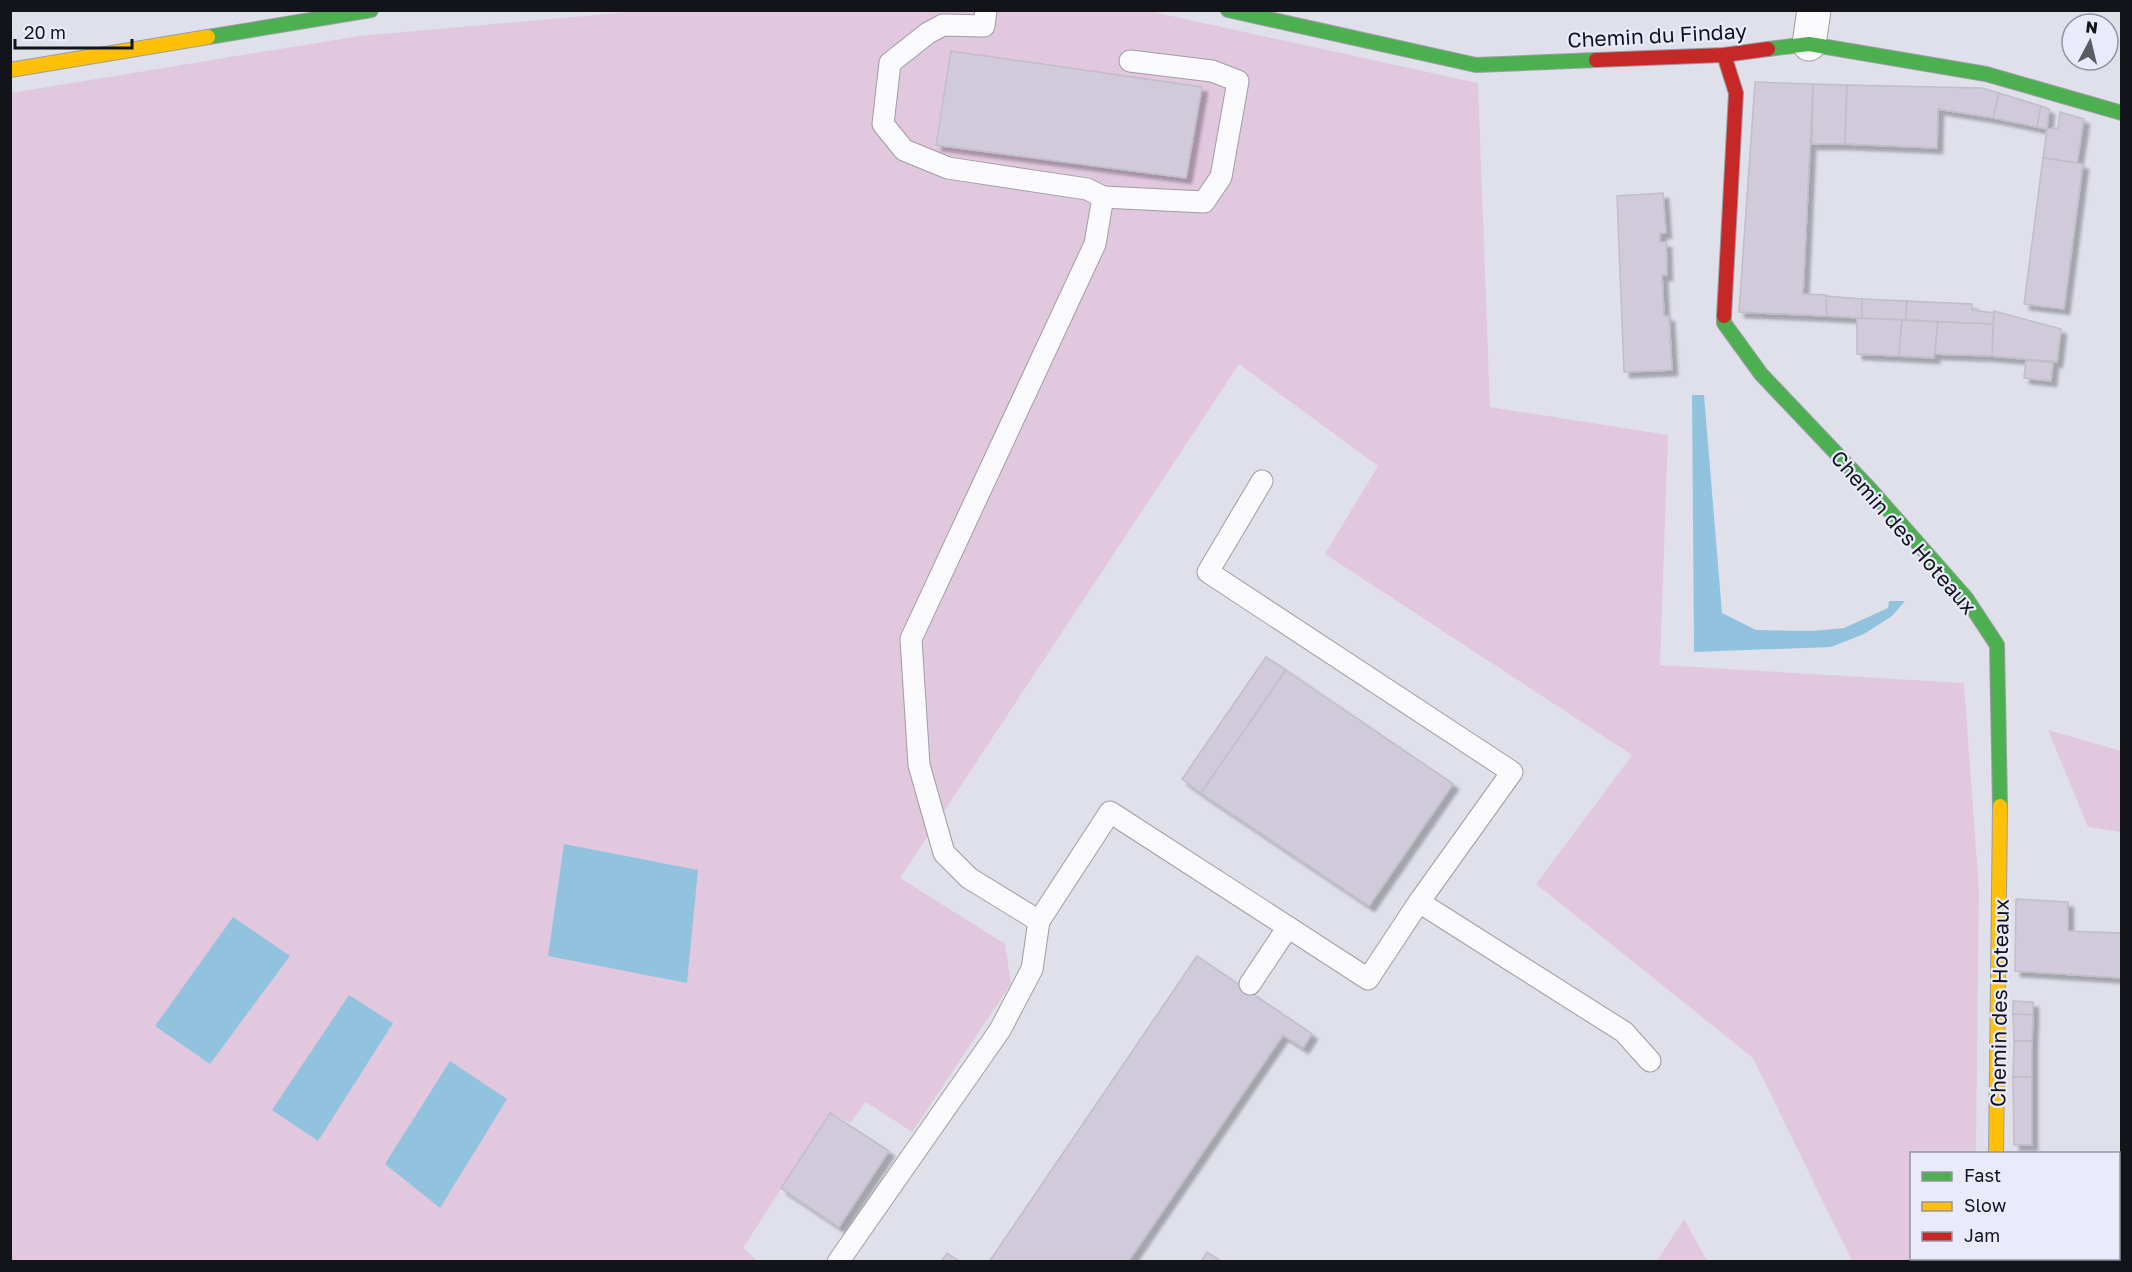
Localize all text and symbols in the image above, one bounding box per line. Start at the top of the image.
scale bar [15,12,132,50]
north arrow [2060,12,2120,72]
text: N [2085,16,2099,38]
street label: Chemin du Finday [1567,17,1748,53]
text: 20 m [24,21,66,43]
street label: Chemin des Hoteaux [1826,445,1982,620]
street label: Chemin des Hoteaux [1984,898,2014,1107]
legend [1910,1152,2120,1260]
text: Fast [1964,1164,2001,1186]
text: Slow [1964,1194,2007,1216]
text: Jam [1964,1224,2000,1246]

